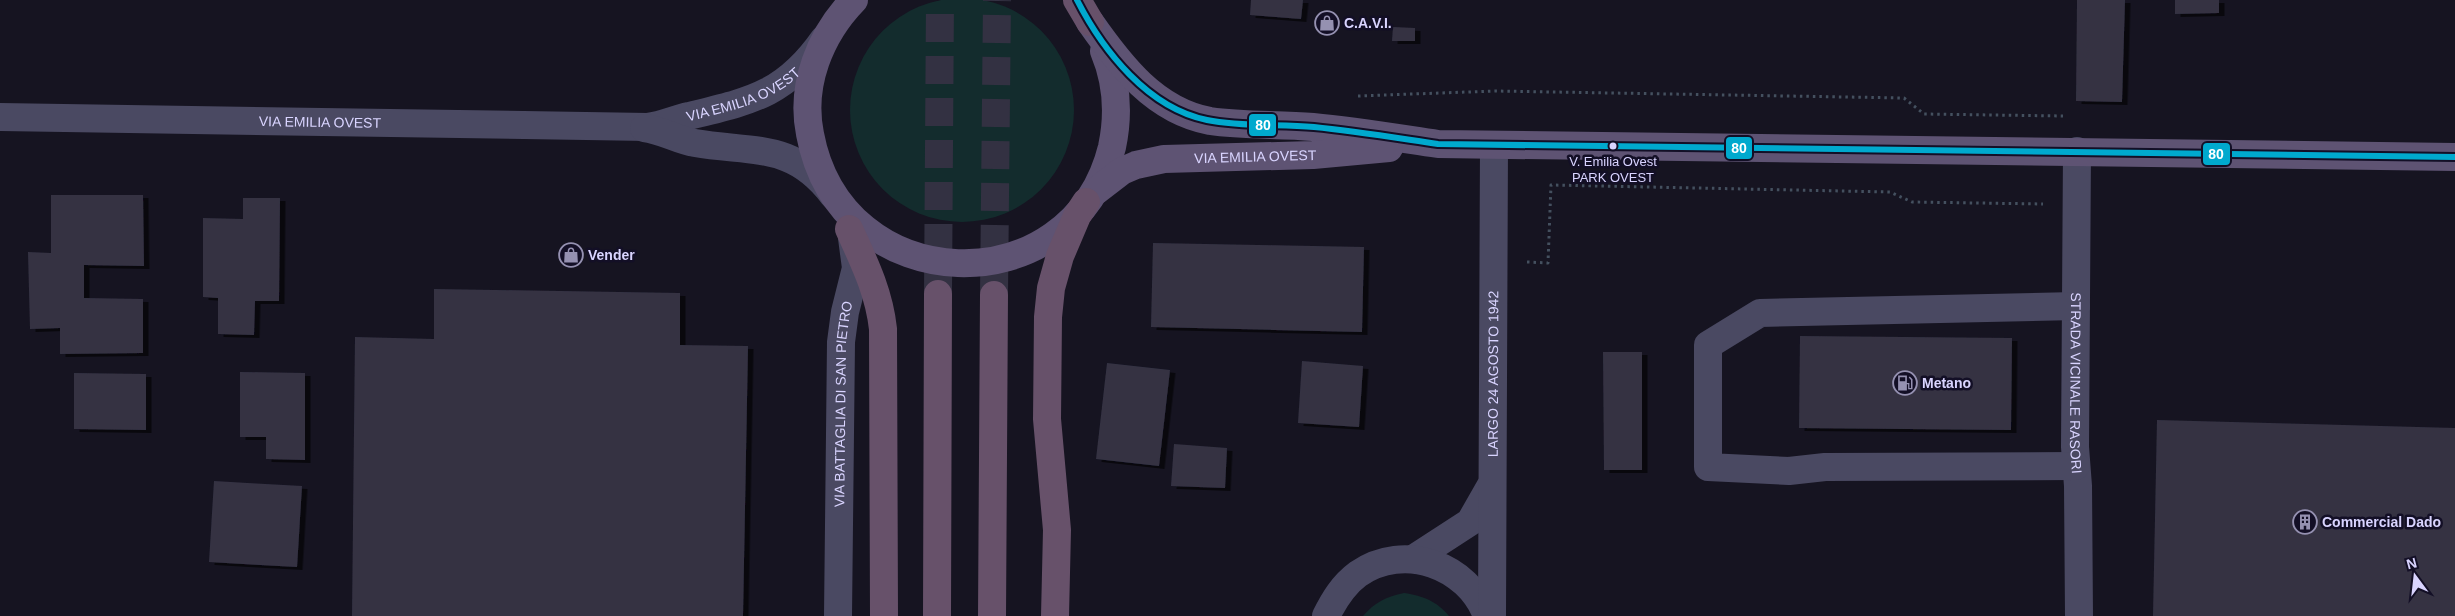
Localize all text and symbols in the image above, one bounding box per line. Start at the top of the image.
shop icon: C.A.V.I. [1314,10,1340,36]
place label: C.A.V.I. [1344,15,1392,31]
street label: VIA EMILIA OVEST [685,64,803,124]
street label: VIA EMILIA OVEST [259,113,382,131]
line badge: 80 [1248,113,1277,137]
text: 80 [1255,117,1271,133]
line badge: 80 [1725,136,1753,160]
text: 80 [1731,140,1747,156]
marker: V. Emilia Ovest PARK OVEST [1608,141,1618,151]
line badge: 80 [2202,142,2231,166]
text: 80 [2208,146,2224,162]
street label: VIA EMILIA OVEST [1194,147,1317,166]
place label: V. Emilia Ovest PARK OVEST [1569,154,1657,185]
shop icon: Vender [558,242,584,268]
place label: Vender [588,247,635,263]
street label: LARGO 24 AGOSTO 1942 [1485,291,1501,457]
street label: STRADA VICINALE RASORI [2067,292,2085,474]
street label: VIA BATTAGLIA DI SAN PIETRO [831,299,855,507]
fuel station icon: Metano [1892,370,1918,396]
place label: Metano [1922,375,1971,391]
building icon: Commercial Dado [2292,509,2318,535]
place label: Commercial Dado [2322,514,2441,530]
north arrow [2390,551,2440,601]
text: N [2405,554,2419,572]

